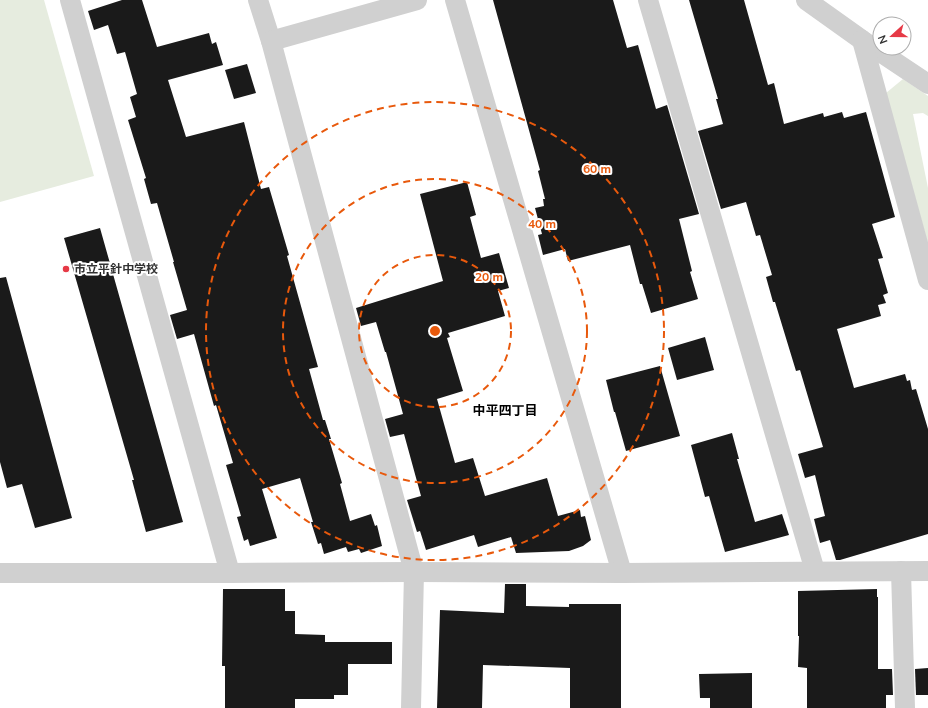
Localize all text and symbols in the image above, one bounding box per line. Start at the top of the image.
north arrow [872,16,912,56]
text: N [875,33,892,46]
text: 60 m [583,161,611,177]
text: 40 m [528,216,556,232]
place label: 市立平針中学校 [74,261,158,277]
marker: 市立平針中学校 [61,264,71,274]
text: 20 m [475,269,503,285]
centre of rings [428,324,442,338]
district label: 中平四丁目 [472,402,538,420]

